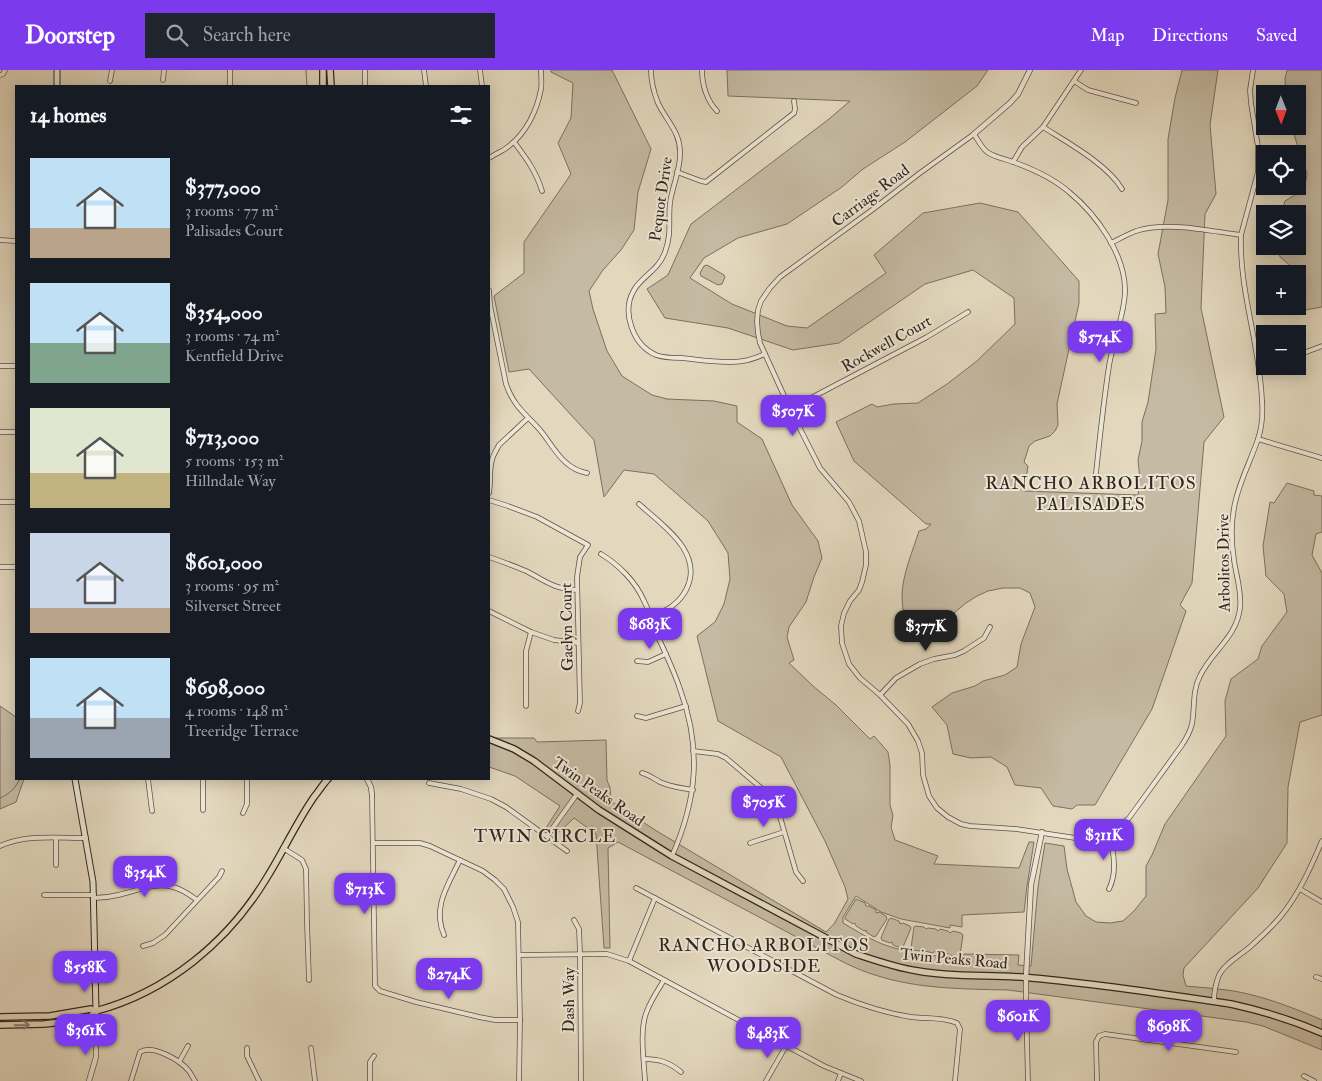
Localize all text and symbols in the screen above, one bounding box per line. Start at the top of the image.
search box [145,13,495,58]
text: Doorstep [25,20,115,51]
icon: search [163,21,191,49]
text: Search here [203,23,291,47]
text: Map [1091,24,1124,47]
text: Directions [1152,24,1228,47]
text: Saved [1256,24,1297,47]
north arrow [1256,85,1306,135]
map controls [1256,85,1306,375]
icon: filters [447,101,475,129]
text: 14 homes [30,102,107,129]
button: locate [1256,145,1306,195]
street label: Pequot Drive [645,155,677,243]
street label: Carriage Road [828,160,914,232]
text: $377,000 [185,174,261,201]
icon: home [70,178,130,238]
text: 3 rooms · 77 m² [185,201,279,221]
button: layers [1256,205,1306,255]
text: Palisades Court [185,221,283,241]
button: + [1256,265,1306,315]
text: $354,000 [185,299,263,326]
icon: home [70,303,130,363]
street label: Rockwell Court [838,311,935,377]
pin: $574K [1065,320,1135,363]
button: − [1256,325,1306,375]
text: 3 rooms · 74 m² [185,326,279,346]
text: $574K [1079,327,1121,347]
text: Kentfield Drive [185,346,283,366]
pin: $507K [758,394,828,437]
text: $507K [772,401,814,421]
text: $713,000 [185,424,259,451]
icon: home [70,428,130,488]
text: 5 rooms · 153 m² [185,451,284,471]
text: Hillndale Way [185,471,276,491]
district label: RANCHO ARBOLITOS PALISADES [985,472,1197,516]
street label: Arbolitos Drive [1213,513,1235,613]
text: $601,000 [185,549,263,576]
icon: home [70,553,130,613]
text: 3 rooms · 95 m² [185,576,279,596]
street label: Gaelyn Court [556,583,578,671]
text: Silverset Street [185,596,281,616]
pin: $683K [615,608,685,650]
pin: $377K [891,610,961,652]
text: $683K [629,614,671,634]
text: $377K [905,616,947,636]
text: $698,000 [185,674,265,701]
icon: home [70,678,130,738]
text: 4 rooms · 148 m² [185,701,288,721]
text: Treeridge Terrace [185,721,299,741]
street label: Twin Peaks Road [549,753,648,831]
pin: $705K [729,786,799,828]
text: $705K [743,792,785,812]
pin: $311K [1069,818,1139,861]
district label: TWIN CIRCLE [474,825,616,848]
text: $311K [1085,825,1123,845]
pin: $354K [110,856,180,898]
text: $354K [124,862,166,882]
pin: $713K [330,872,400,915]
text: $713K [345,879,385,899]
district label: RANCHO ARBOLITOS WOODSIDE [658,934,870,978]
street label: Twin Peaks Road [899,944,1009,974]
pin: $558K [50,950,120,993]
text: $558K [64,957,106,977]
pin: $274K [414,958,484,1000]
text: $274K [427,964,471,984]
street label: Dash Way [559,966,579,1033]
pin: $601K [983,1000,1053,1042]
text: $601K [997,1006,1039,1026]
pin: $698K [1134,1010,1204,1052]
pin: $361K [51,1014,121,1056]
pin: $483K [733,1016,803,1059]
text: $698K [1147,1016,1191,1036]
one-way arrow [14,1020,30,1030]
text: $361K [66,1020,106,1040]
text: $483K [747,1023,789,1043]

